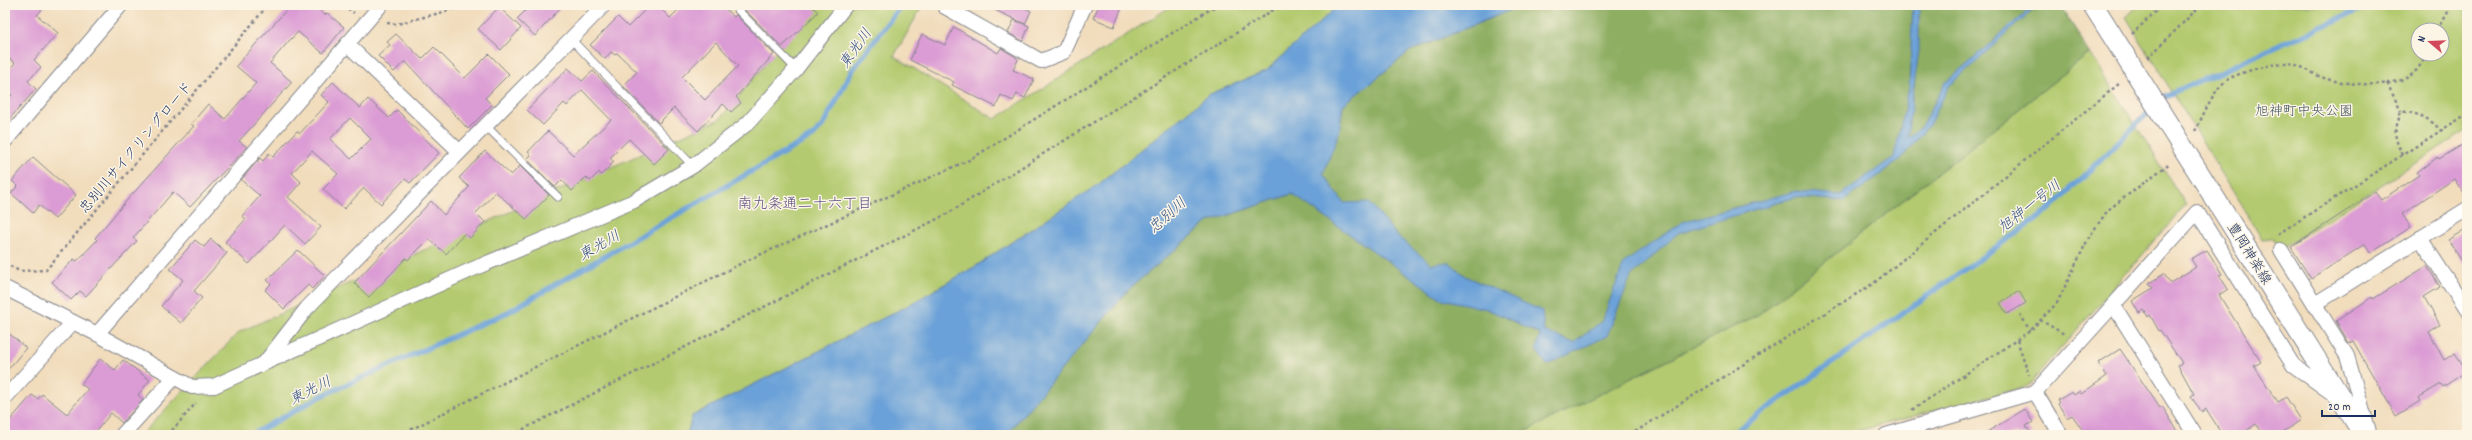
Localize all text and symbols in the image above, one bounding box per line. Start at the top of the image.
north arrow [2410,22,2450,62]
water label: 東光川 [835,24,879,74]
text: N [2414,34,2431,45]
street label: 忠別川サイクリングロード [75,78,198,219]
park label: 旭神町中央公園 [2255,102,2353,122]
water label: 旭神一号川 [1994,176,2067,239]
water label: 忠別川 [1144,193,1192,240]
district label: 南九条通二十六丁目 [737,194,873,216]
street label: 豊岡神楽線 [2221,219,2275,289]
water label: 東光川 [575,226,625,268]
water label: 東光川 [286,372,336,412]
scale bar [2322,392,2375,418]
text: 20 m [2328,399,2351,416]

